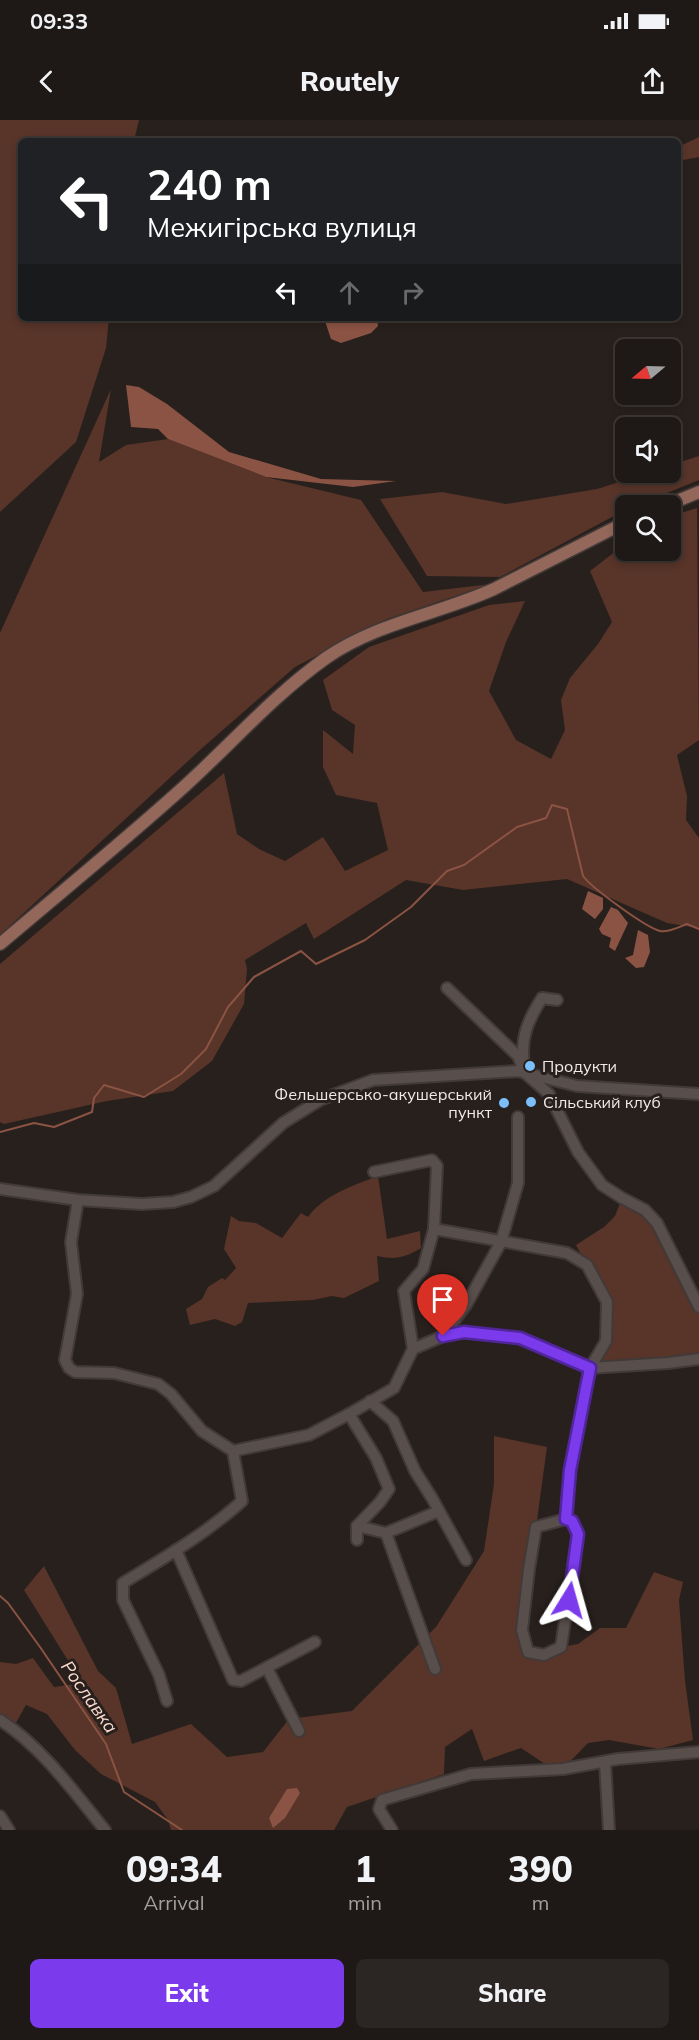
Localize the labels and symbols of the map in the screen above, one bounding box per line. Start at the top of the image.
north arrow [615,339,681,405]
place label: Продукти [542,1056,617,1076]
marker: Продукти [523,1059,537,1073]
place label: Фельшерсько-акушерський пункт [274,1084,493,1122]
place label: Сільський клуб [543,1092,661,1112]
marker: Сільський клуб [524,1095,538,1109]
marker: Фельшерсько-акушерський пункт [497,1096,511,1110]
pin [417,1274,468,1336]
position arrow [537,1568,601,1632]
water label: Рославка [56,1656,123,1737]

